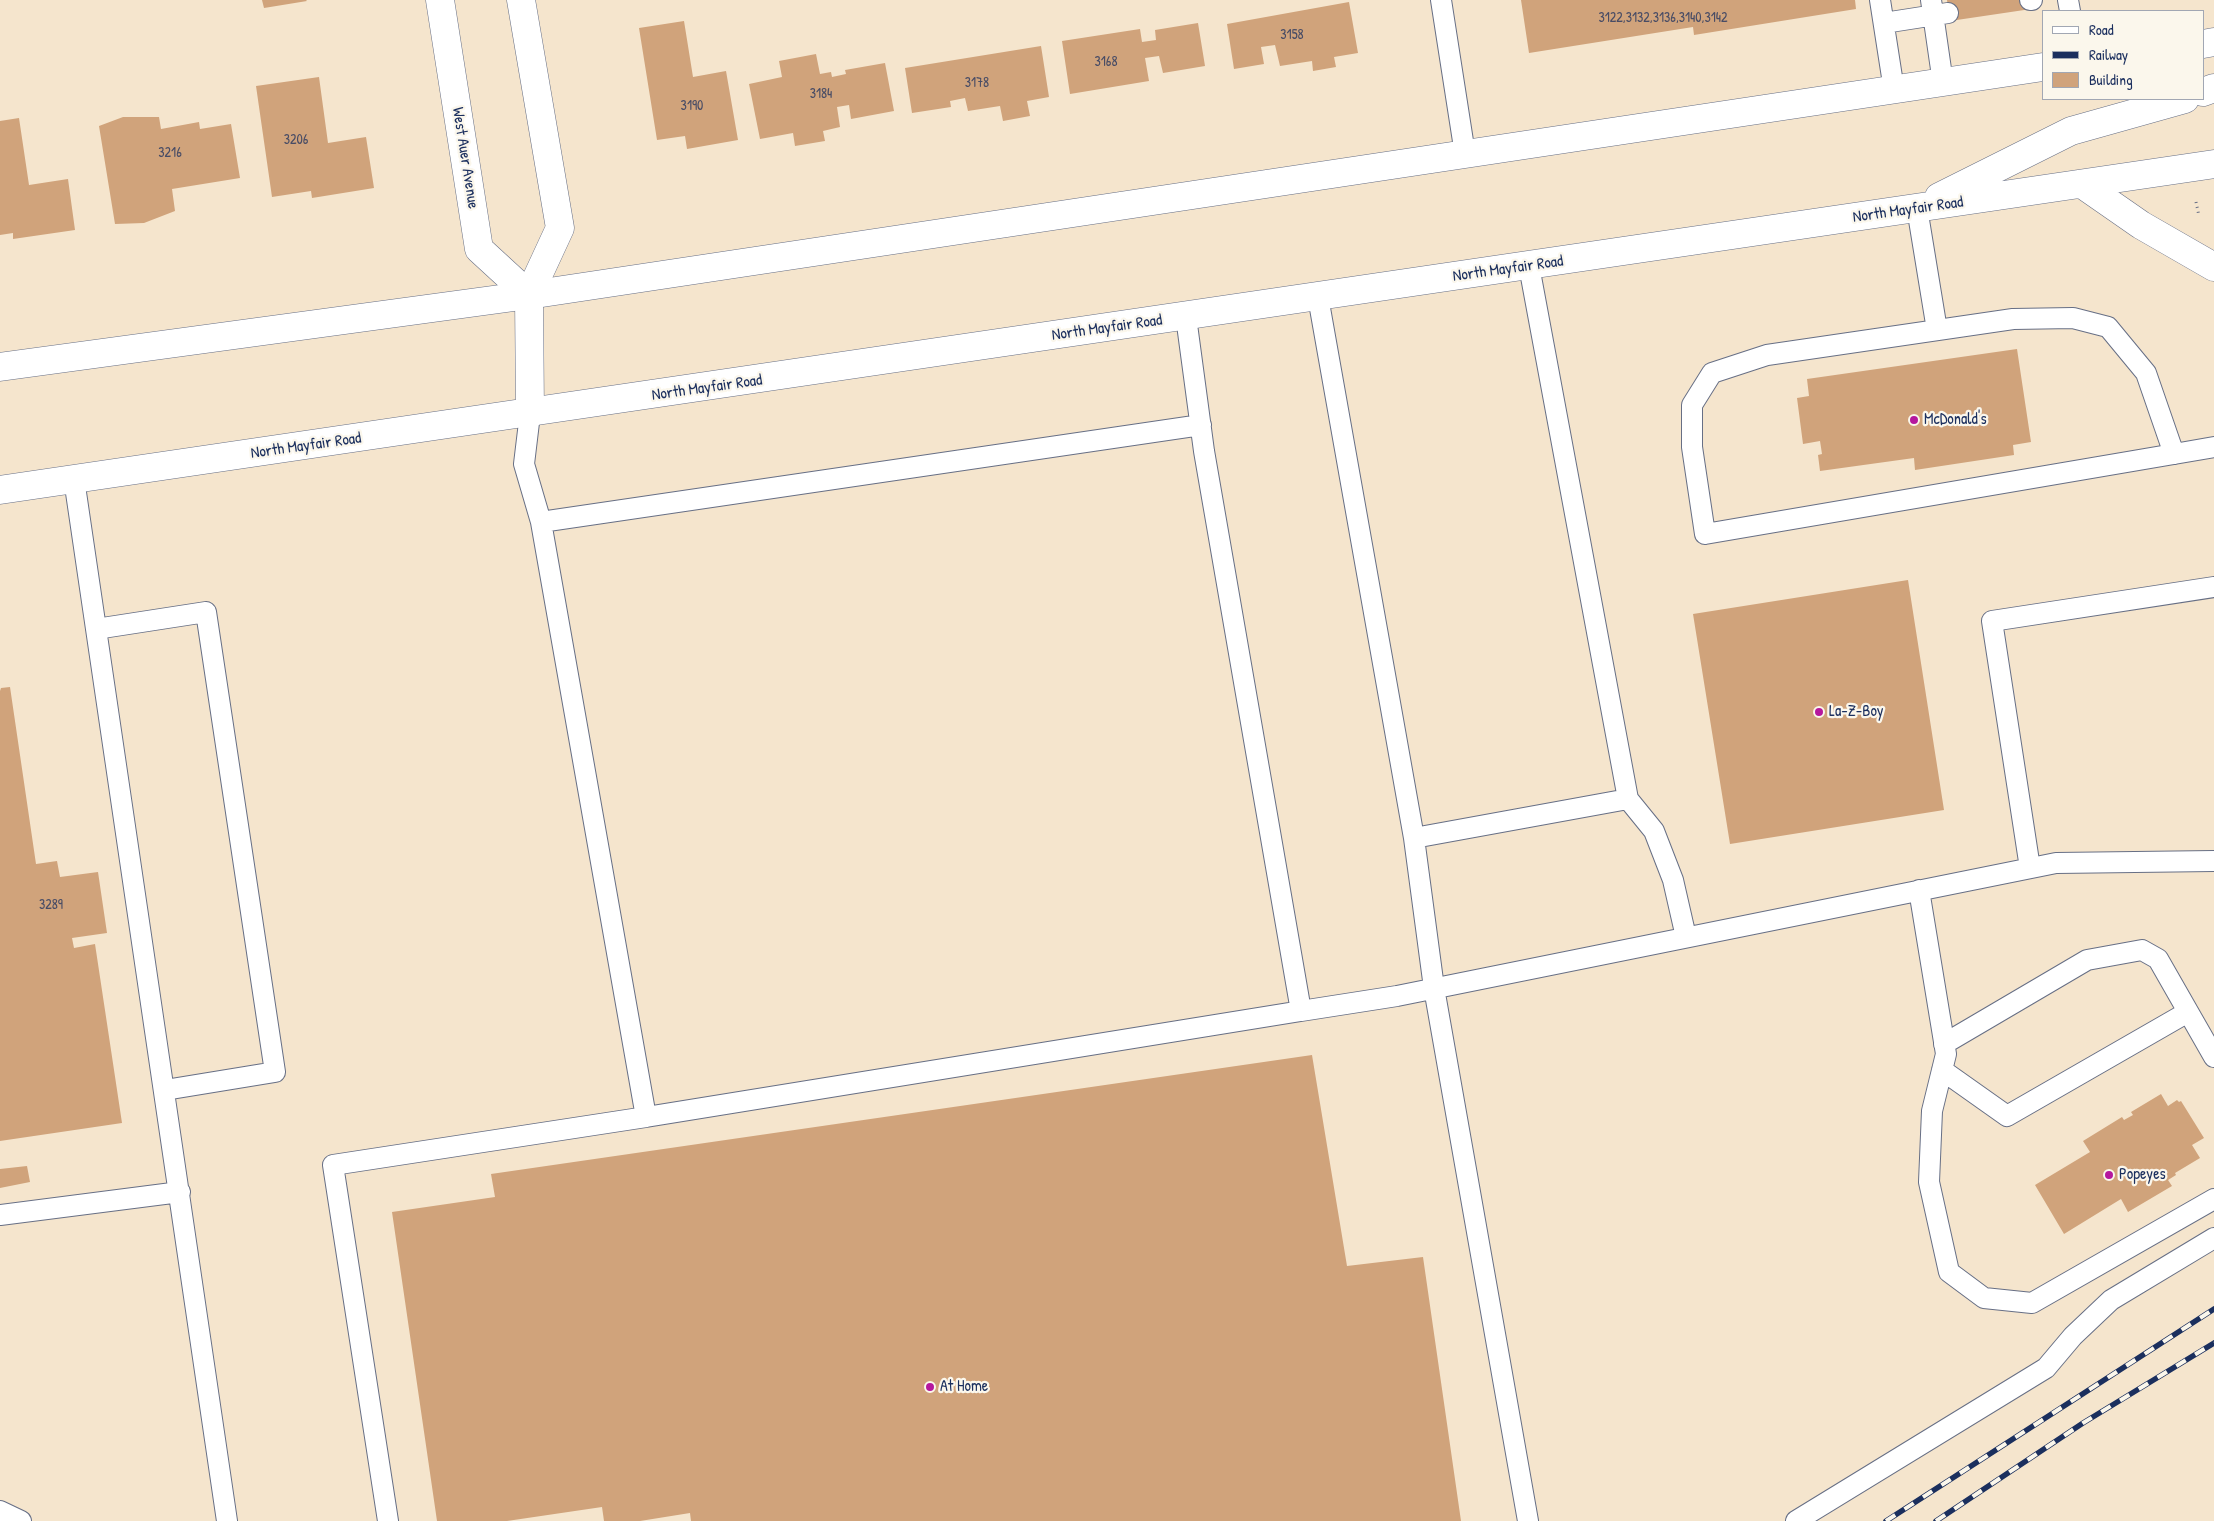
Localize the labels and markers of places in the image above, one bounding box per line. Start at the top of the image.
place label: McDonald's [1924,410,1987,430]
marker: McDonald's [1908,414,1920,426]
place label: La-Z-Boy [1829,702,1884,722]
marker: La-Z-Boy [1813,706,1825,718]
place label: Popeyes [2119,1165,2166,1185]
marker: Popeyes [2103,1169,2115,1181]
place label: At Home [940,1377,988,1397]
marker: At Home [924,1381,936,1393]

